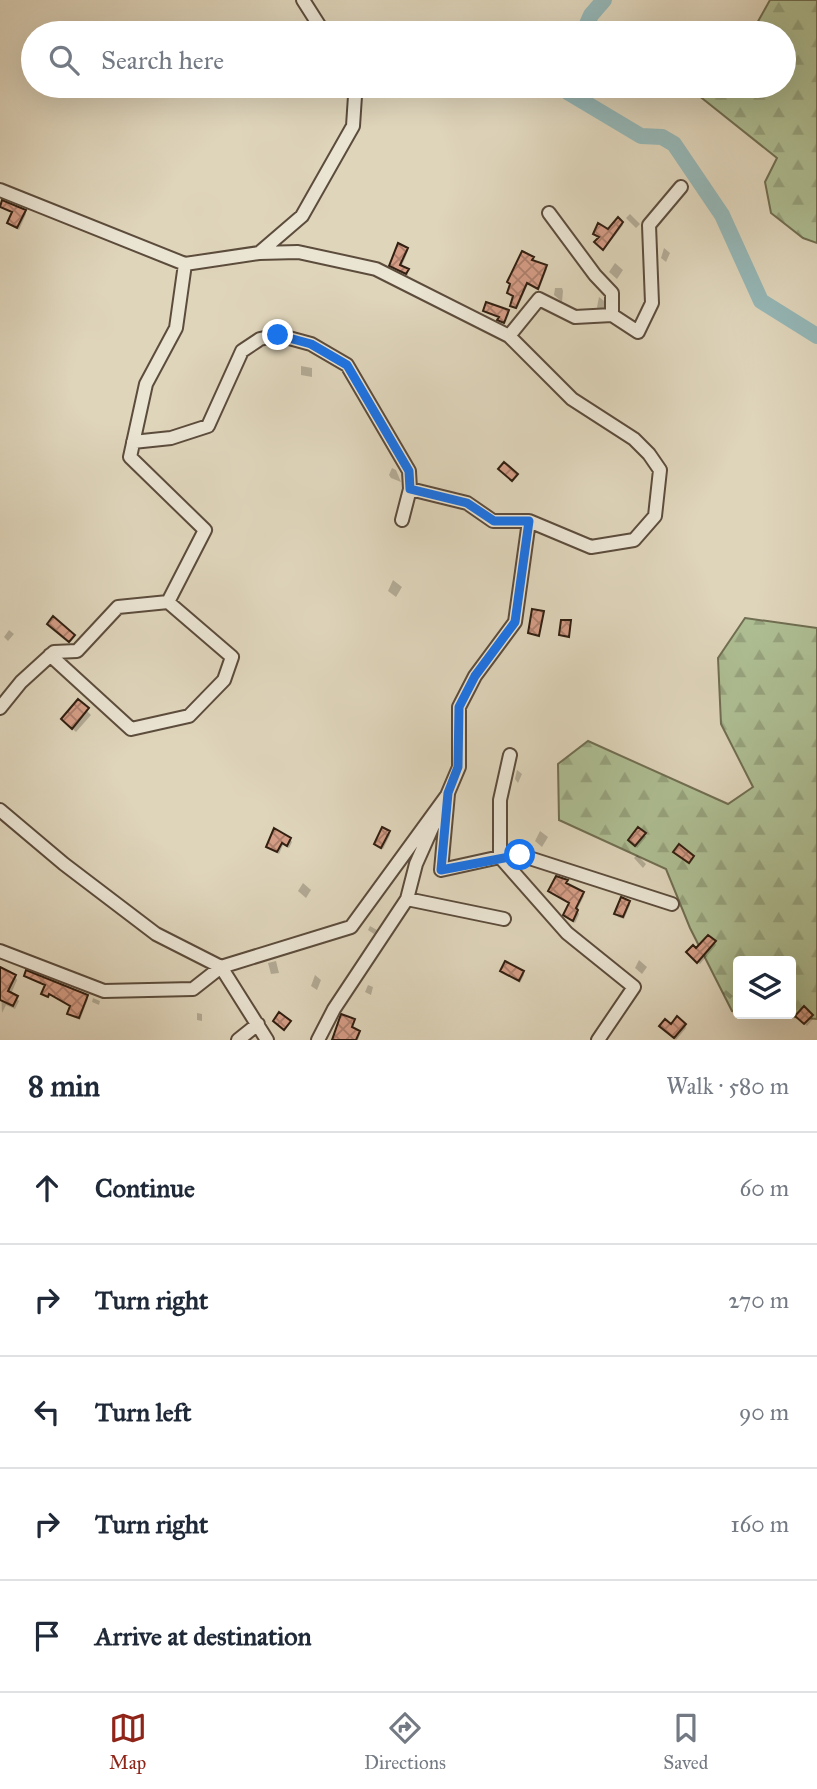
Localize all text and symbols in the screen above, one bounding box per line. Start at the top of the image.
search box [21,21,796,98]
icon: search [45,41,83,79]
text: Search here [101,44,224,76]
route end [262,319,293,350]
route start [504,839,535,870]
map controls [733,956,796,1019]
button: layers [733,956,796,1019]
text: 8 min [28,1068,100,1104]
text: Walk · 580 m [666,1072,789,1100]
icon: ahead [28,1169,66,1207]
text: Continue [95,1172,195,1204]
text: 60 m [740,1174,789,1202]
icon: right [28,1281,66,1319]
text: Turn right [95,1284,208,1316]
text: 270 m [728,1286,789,1314]
icon: left [28,1393,66,1431]
text: Turn left [95,1396,191,1428]
text: 90 m [739,1398,789,1426]
icon: right [28,1505,66,1543]
text: Turn right [95,1508,208,1540]
text: 160 m [731,1510,789,1538]
icon: arrive [28,1617,66,1655]
text: Arrive at destination [95,1620,312,1652]
tab: Map [109,1709,147,1774]
tab: Directions [364,1709,446,1774]
tab: Saved [663,1709,708,1774]

